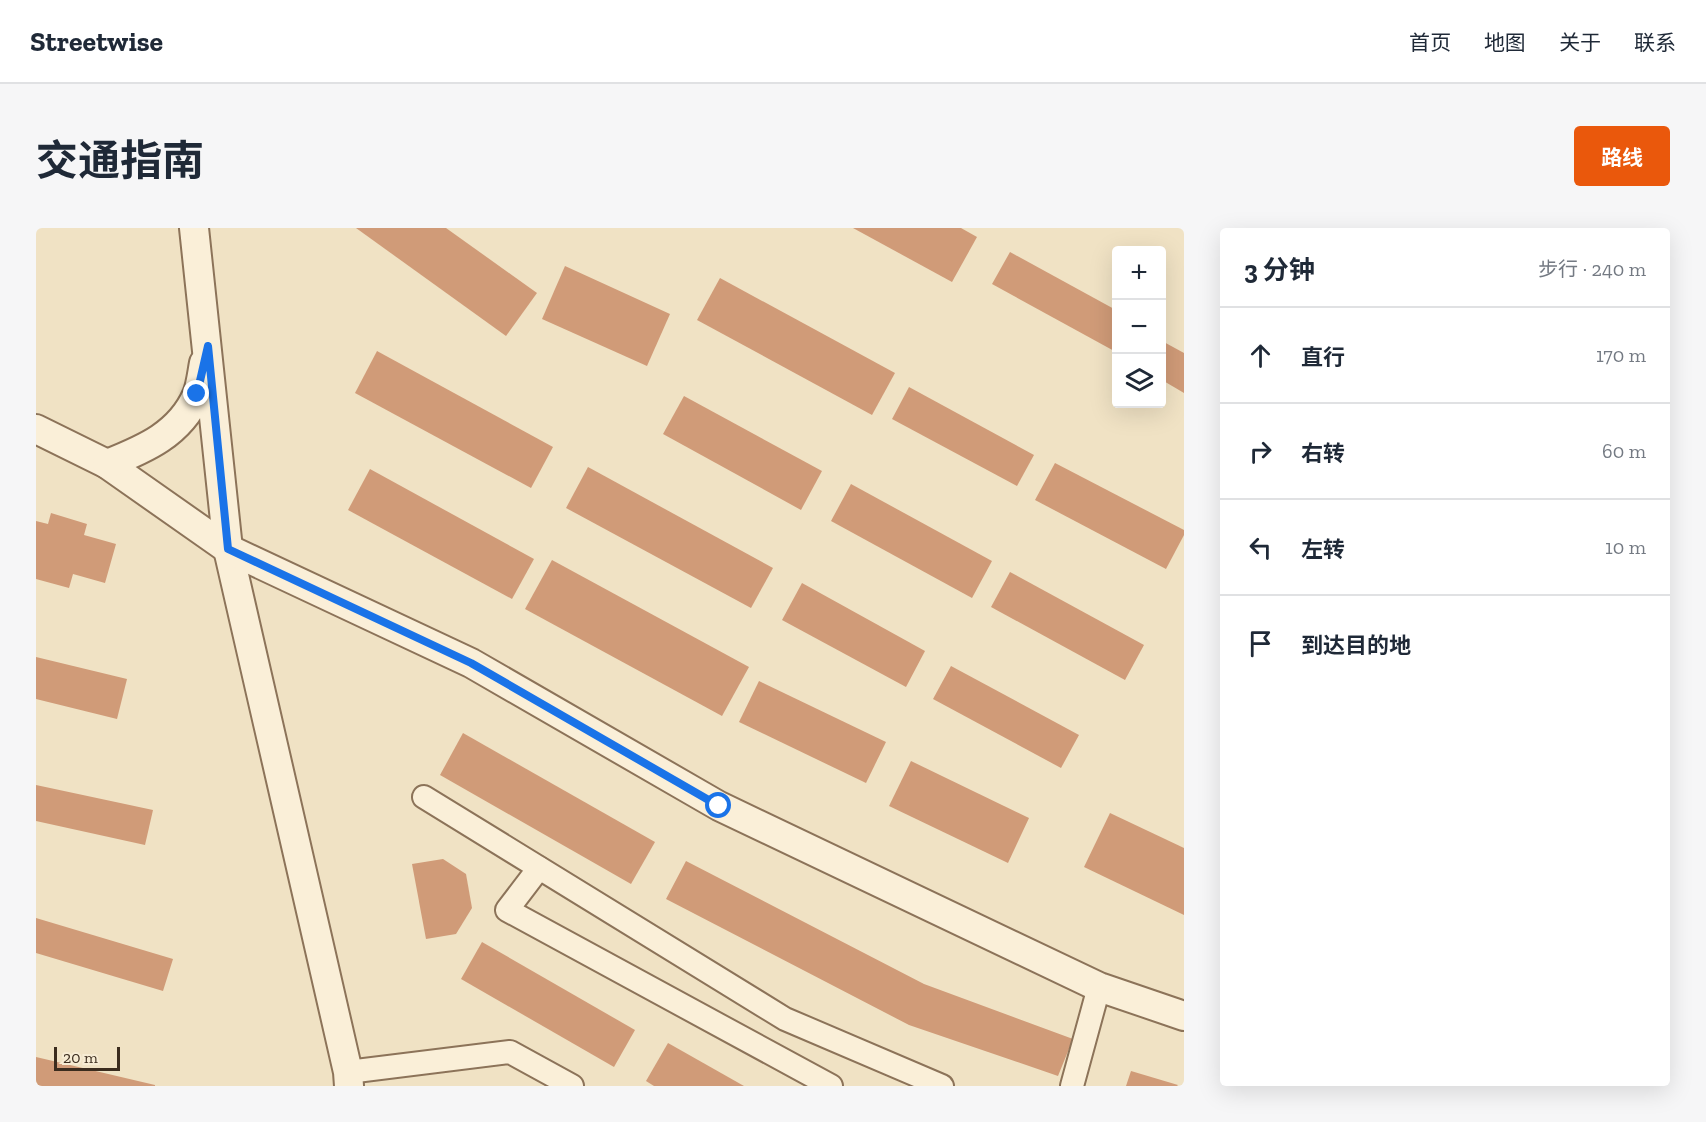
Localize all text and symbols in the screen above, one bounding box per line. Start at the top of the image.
text: Streetwise [30,25,163,58]
text: 首页 [1409,30,1451,55]
text: 地图 [1484,30,1526,55]
text: 关于 [1559,30,1601,55]
text: 联系 [1634,30,1676,55]
button: 路线 [1574,126,1670,186]
text: 交通指南 [36,135,204,186]
map controls [1112,246,1166,408]
button: + [1112,246,1166,300]
text: 3 分钟 [1244,254,1315,286]
text: 步行 · 240 m [1538,257,1646,281]
button: − [1112,300,1166,354]
icon: ahead [1244,339,1277,372]
text: 170 m [1596,343,1646,367]
text: 直行 [1301,344,1345,371]
button: layers [1112,354,1166,408]
route end [183,380,209,406]
icon: right [1244,435,1277,468]
text: 60 m [1602,439,1646,463]
text: 右转 [1301,440,1345,467]
icon: left [1244,531,1277,564]
text: 10 m [1605,535,1646,559]
text: 左转 [1301,536,1345,563]
icon: arrive [1244,627,1277,660]
text: 到达目的地 [1301,632,1411,659]
route start [705,792,731,818]
scale bar [54,1044,120,1072]
text: 20 m [63,1048,98,1067]

